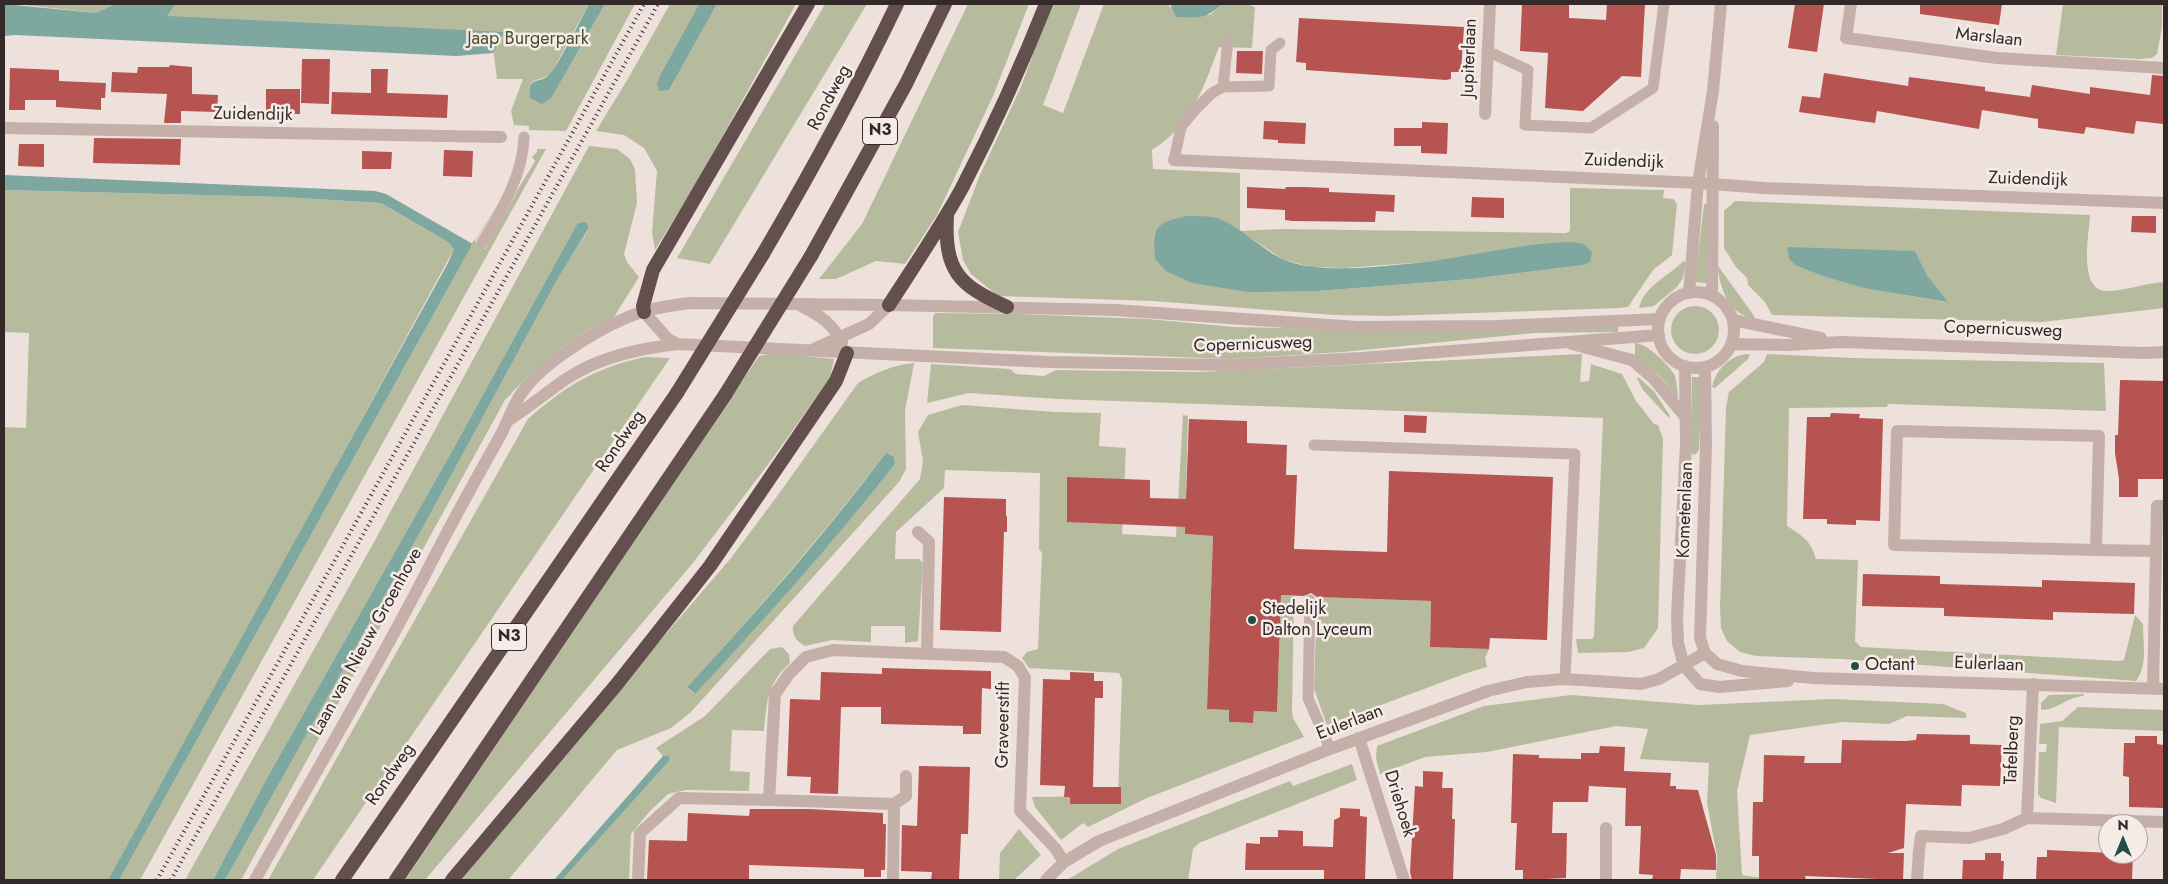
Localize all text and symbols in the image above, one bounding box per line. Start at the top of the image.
street label: Jupiterlaan [1458,18,1482,98]
street label: Marslaan [1954,24,2024,52]
park label: Jaap Burgerpark [467,29,589,51]
street label: Rondweg [804,62,856,134]
street label: Zuidendijk [213,104,293,126]
road number: N3 [862,118,898,144]
street label: Zuidendijk [1584,150,1664,174]
street label: Zuidendijk [1988,168,2068,192]
street label: Copernicusweg [1943,317,2063,343]
street label: Copernicusweg [1193,332,1313,358]
street label: Rondweg [592,407,650,477]
street label: Kometenlaan [1674,461,1698,559]
street label: Laan van Nieuw Groenhove [306,544,428,740]
place label: Stedelijk Dalton Lyceum [1262,599,1372,642]
marker: Stedelijk Dalton Lyceum [1246,614,1258,626]
road number: N3 [492,624,526,650]
street label: Eulerlaan [1954,653,2024,677]
place label: Octant [1865,655,1915,677]
marker: Octant [1849,660,1861,672]
street label: Graveerstift [992,681,1016,769]
street label: Eulerlaan [1314,700,1386,746]
street label: Tafelberg [2001,715,2025,785]
street label: Rondweg [362,740,420,810]
street label: Driehoek [1379,768,1419,840]
north arrow [2098,814,2148,864]
text: N [2117,815,2129,835]

